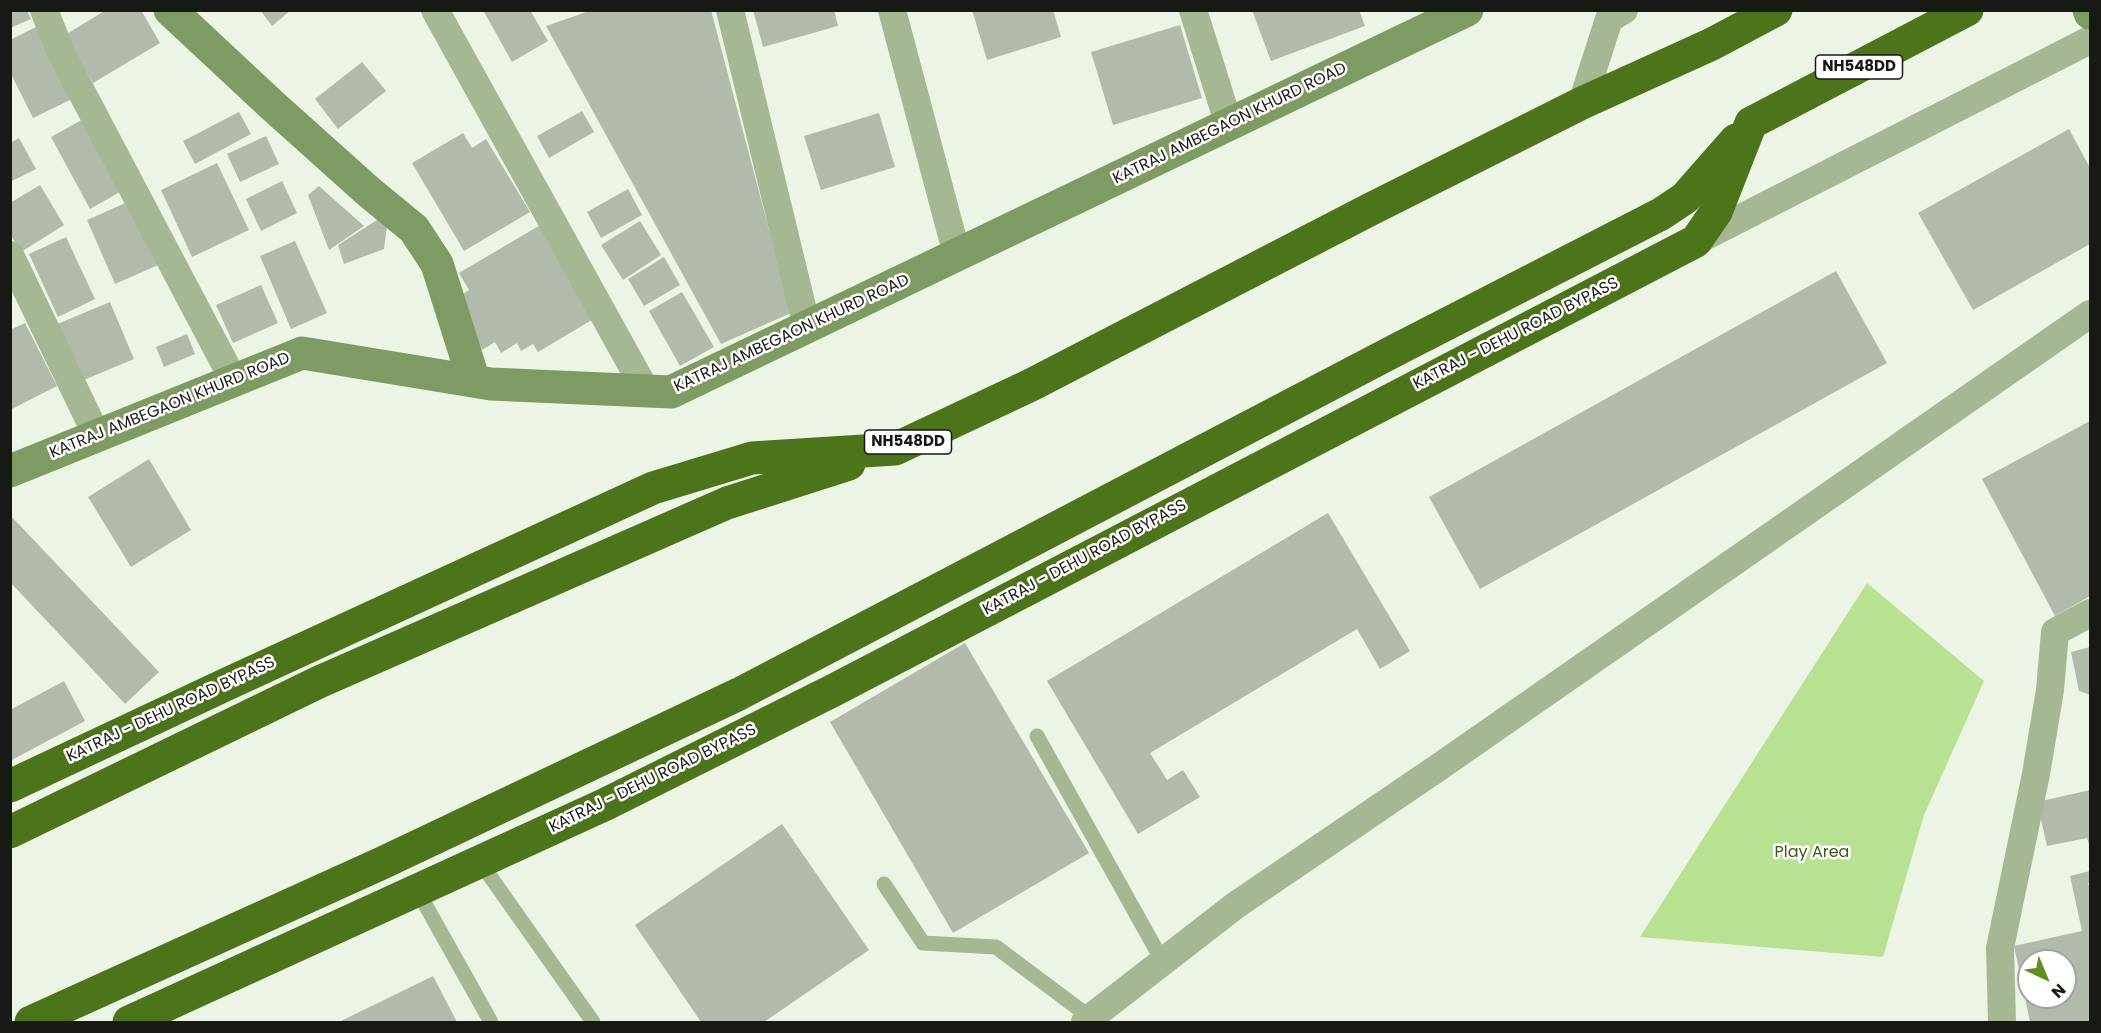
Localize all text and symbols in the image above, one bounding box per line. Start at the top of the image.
road number: NH548DD [1816,55,1902,79]
street label: KATRAJ AMBEGAON KHURD ROAD [1110,59,1350,189]
street label: KATRAJ AMBEGAON KHURD ROAD [671,271,913,397]
street label: KATRAJ - DEHU ROAD BYPASS [1410,274,1622,394]
street label: KATRAJ AMBEGAON KHURD ROAD [47,349,293,463]
road number: NH548DD [864,430,952,454]
street label: KATRAJ - DEHU ROAD BYPASS [980,496,1190,620]
street label: KATRAJ - DEHU ROAD BYPASS [64,653,278,767]
street label: KATRAJ - DEHU ROAD BYPASS [546,720,760,838]
park label: Play Area [1775,843,1849,863]
north arrow [2017,949,2077,1009]
text: N [2046,978,2071,1003]

